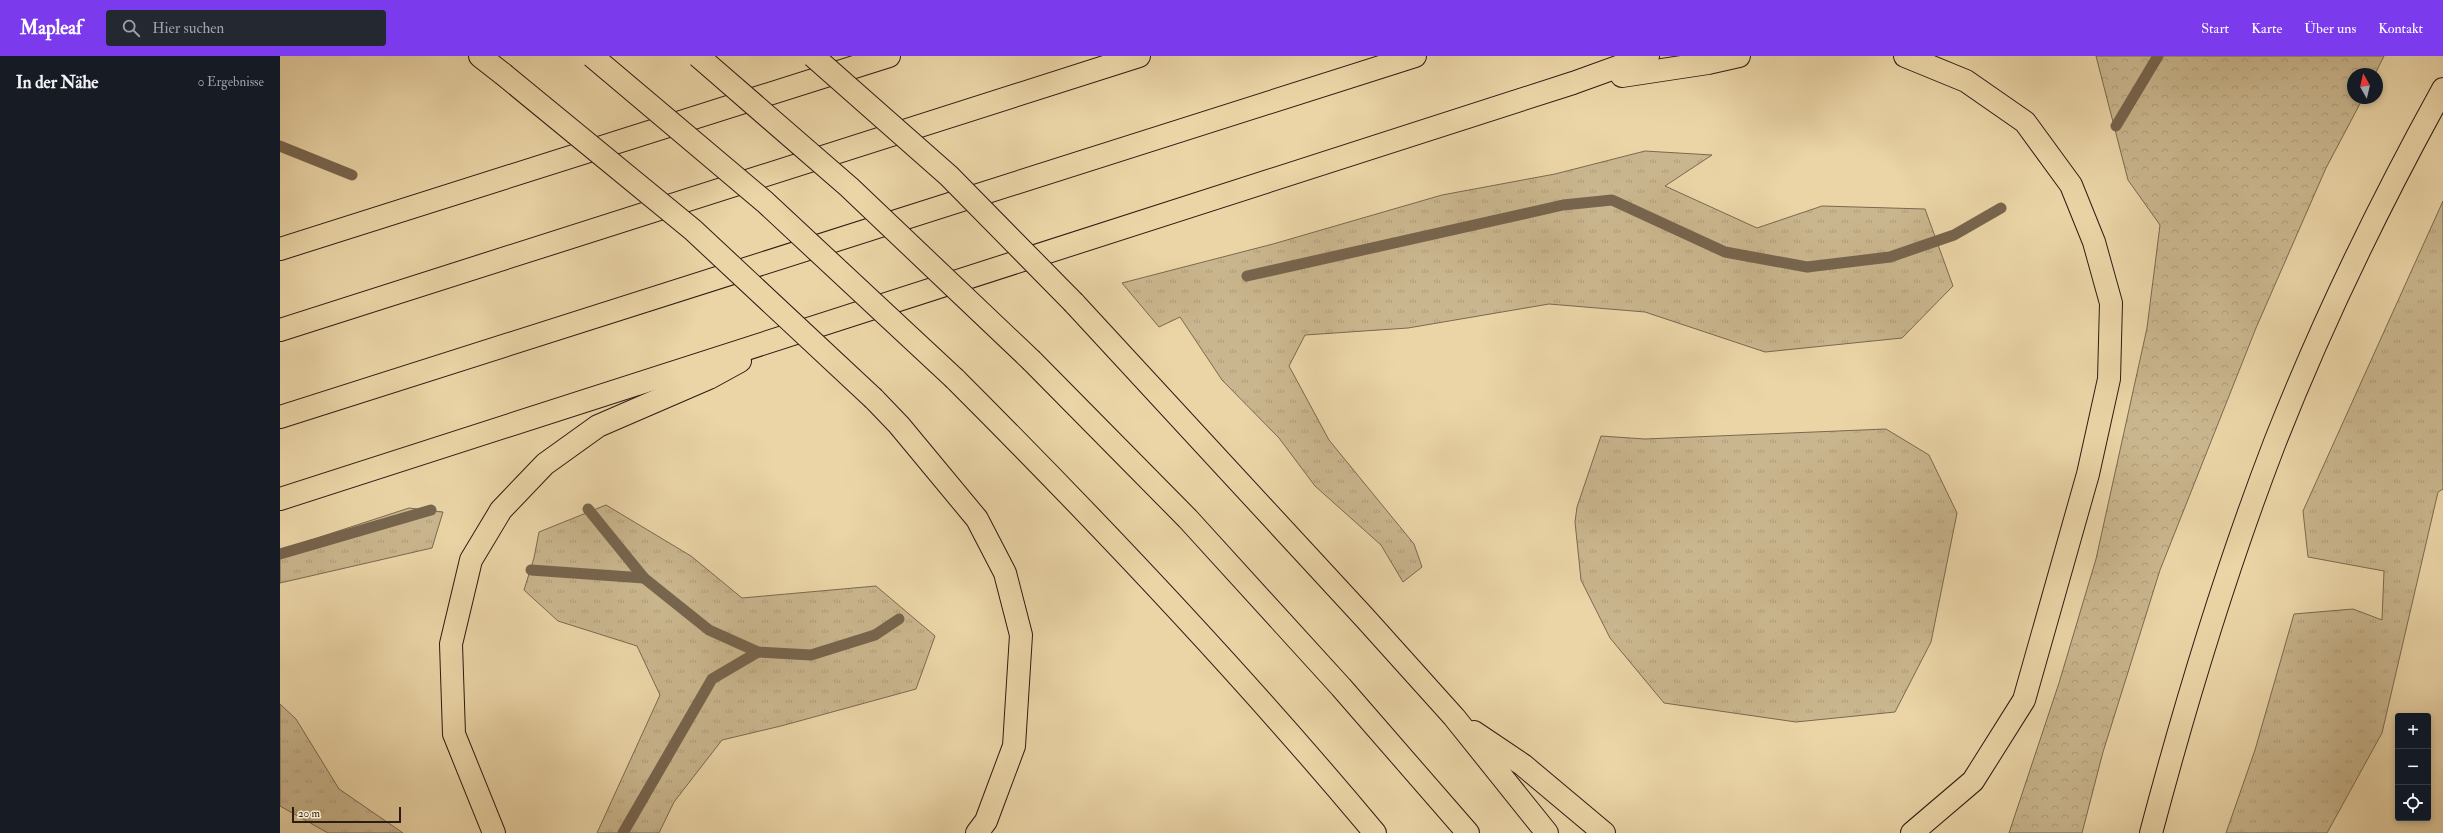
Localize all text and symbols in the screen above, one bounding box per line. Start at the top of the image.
search box [106,10,386,46]
text: Mapleaf [20,16,82,40]
icon: search [120,17,142,39]
text: Hier suchen [152,19,224,38]
text: Start [2201,20,2229,37]
text: Karte [2251,20,2282,37]
text: Über uns [2304,20,2356,37]
text: Kontakt [2378,20,2423,37]
north arrow [2347,68,2383,104]
text: In der Nähe [16,72,98,93]
text: 0 Ergebnisse [198,74,264,90]
map controls [2395,713,2431,821]
button: + [2395,713,2431,749]
button: − [2395,749,2431,785]
button: locate [2395,785,2431,821]
scale bar [292,805,401,824]
text: 20 m [298,807,320,820]

